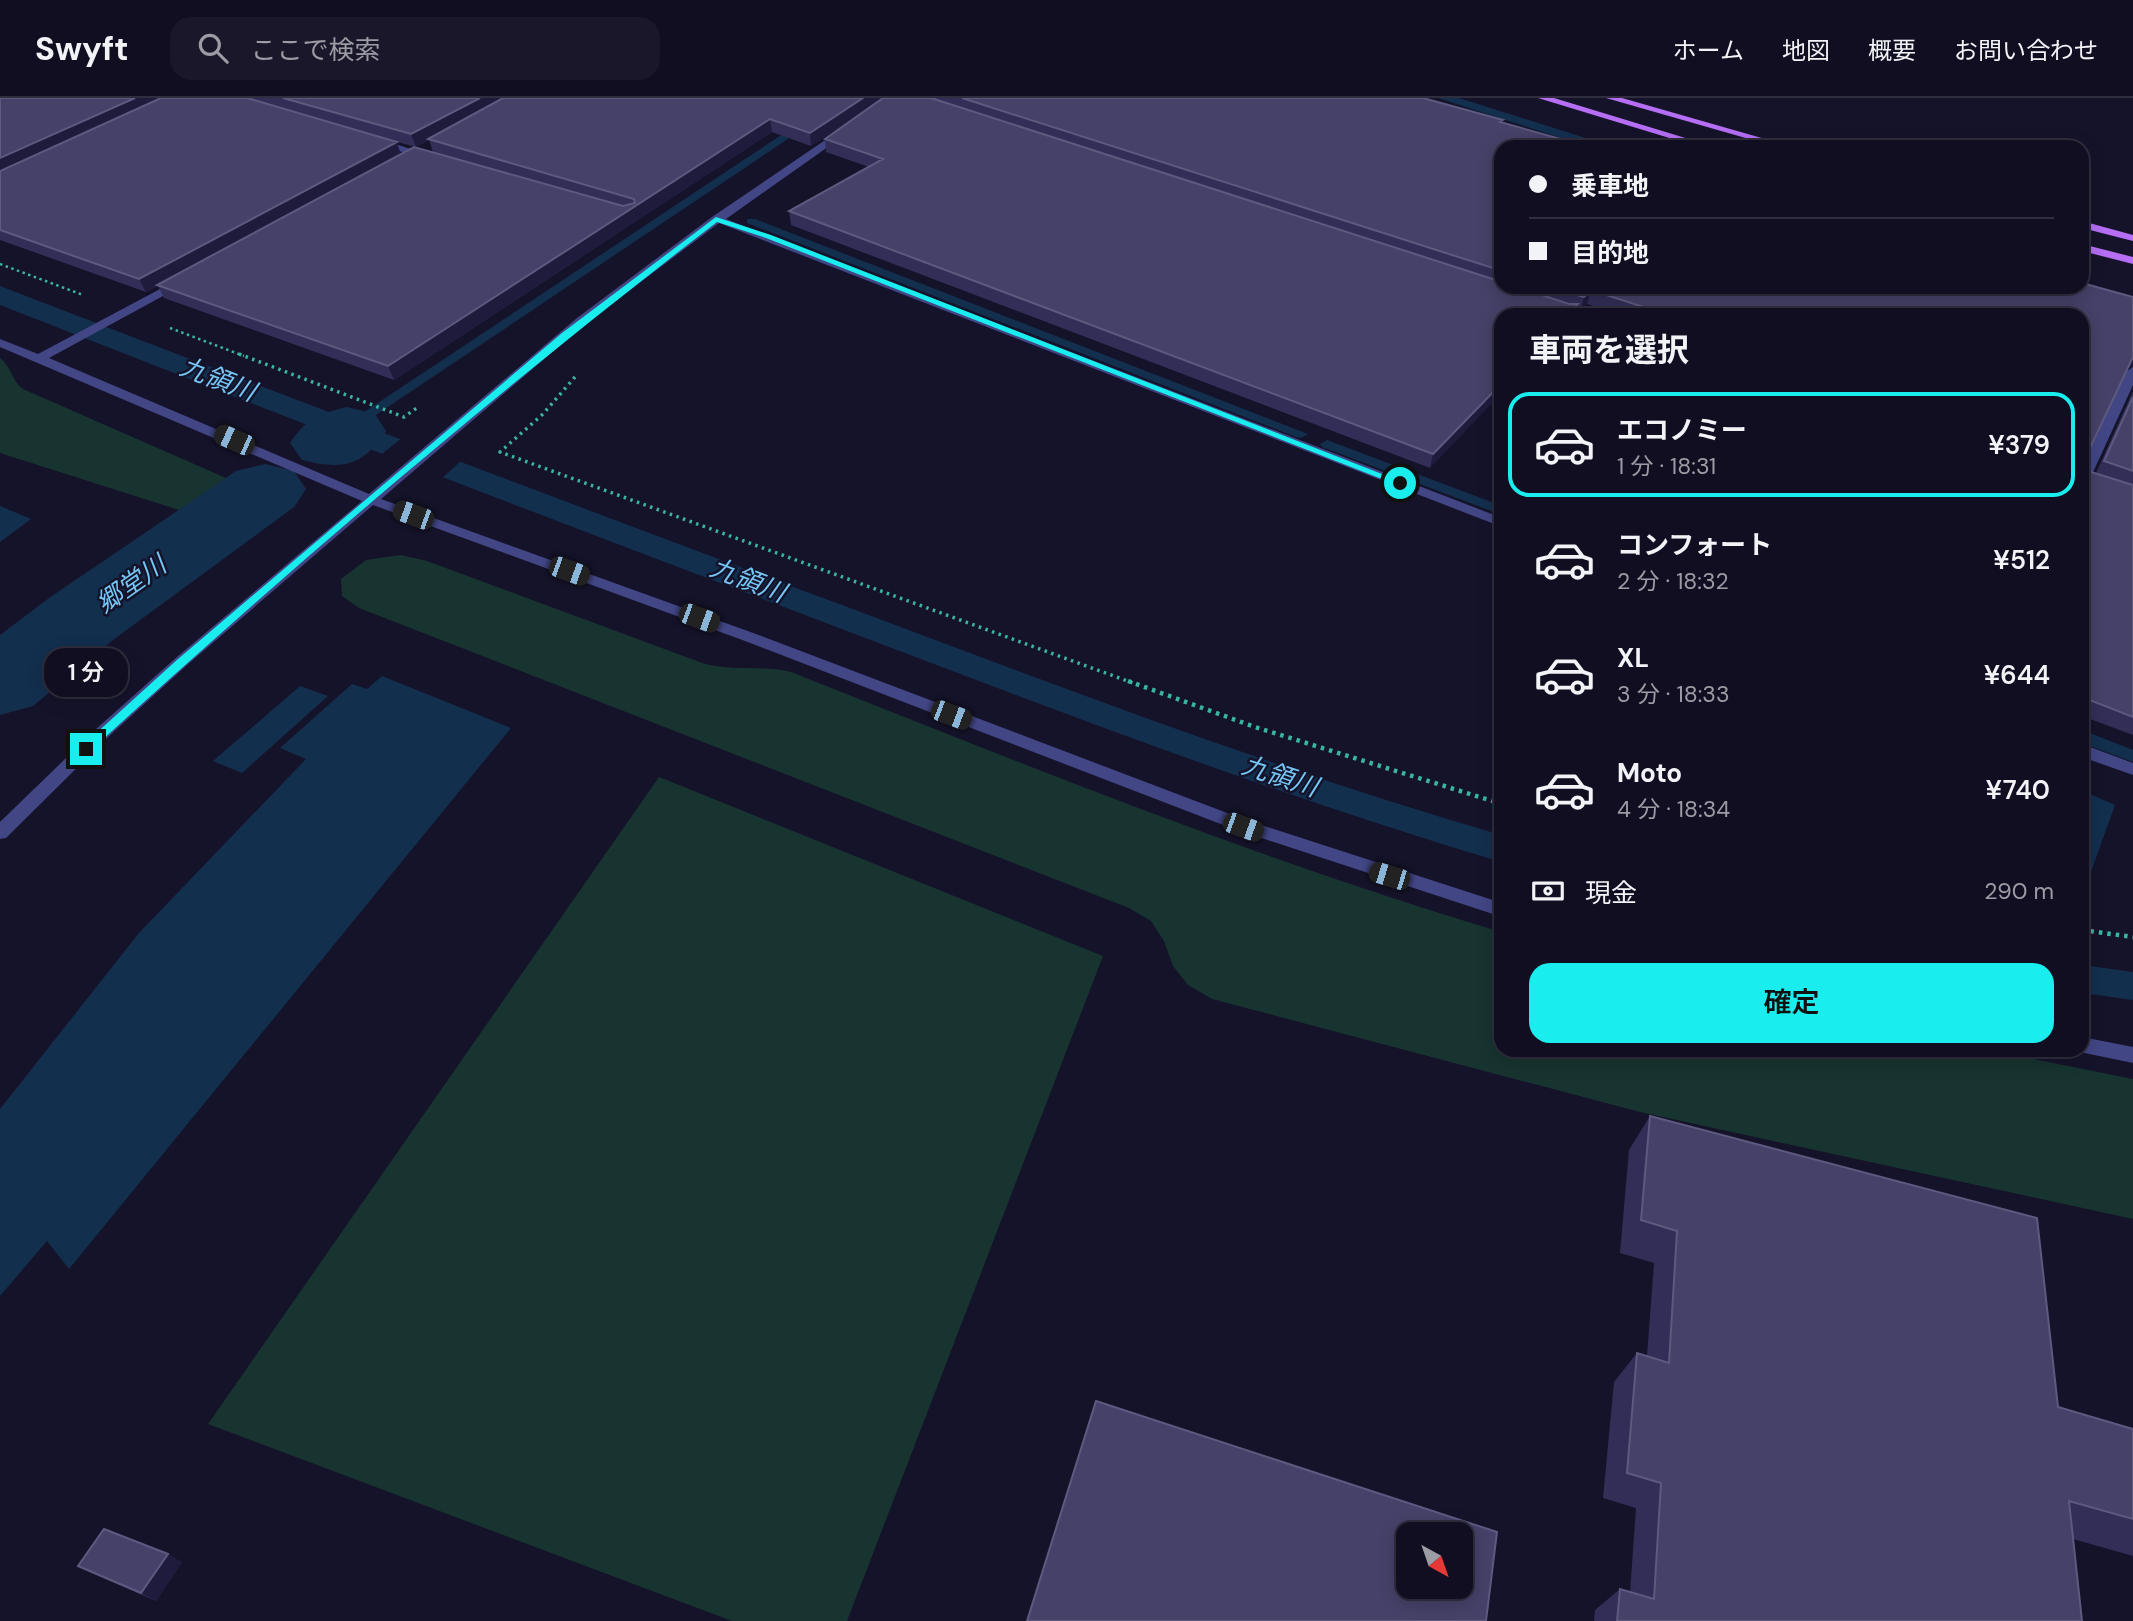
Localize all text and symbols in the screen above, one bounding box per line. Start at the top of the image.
search box [170,17,660,80]
text: Swyft [35,27,128,70]
icon: search [194,29,232,67]
text: ここで検索 [250,33,380,67]
text: ホーム [1673,35,1744,66]
text: 地図 [1782,35,1830,66]
text: 概要 [1868,35,1916,66]
text: お問い合わせ [1954,35,2098,66]
text: 乗車地 [1571,169,1649,203]
text: 目的地 [1571,236,1649,270]
text: 車両を選択 [1529,329,1689,371]
water label: 九領川 [175,349,263,410]
icon: car [1533,413,1596,476]
text: エコノミー [1617,413,1747,447]
car [211,422,258,458]
text: ¥379 [1988,428,2050,462]
text: 1 分 · 18:31 [1617,451,1716,481]
route start [1384,467,1416,499]
car [390,498,437,532]
icon: car [1533,528,1596,591]
text: コンフォート [1617,528,1772,562]
text: ¥512 [1993,543,2050,577]
water label: 郷堂川 [89,546,175,620]
water label: 九領川 [705,550,793,611]
car [546,554,593,588]
text: 2 分 · 18:32 [1617,566,1729,596]
car [676,601,723,635]
text: XL [1617,641,1649,675]
icon: car [1533,643,1596,706]
callout: 1 分 [44,648,128,696]
text: 1 分 [68,657,104,687]
text: ¥644 [1984,658,2050,692]
text: 3 分 · 18:33 [1617,679,1730,709]
car [928,698,975,732]
route end [70,733,102,765]
water label: 九領川 [1238,748,1325,805]
text: Moto [1617,756,1682,790]
icon: car [1533,758,1596,821]
text: ¥740 [1986,773,2050,807]
text: 4 分 · 18:34 [1617,794,1730,824]
car [1220,810,1267,844]
car [1366,860,1413,892]
icon: cash [1529,872,1567,910]
text: 現金 [1585,876,1637,910]
text: 290 m [1984,876,2054,906]
button: 確定 [1529,963,2054,1043]
north arrow [1396,1522,1474,1600]
map controls [1396,1522,1473,1599]

